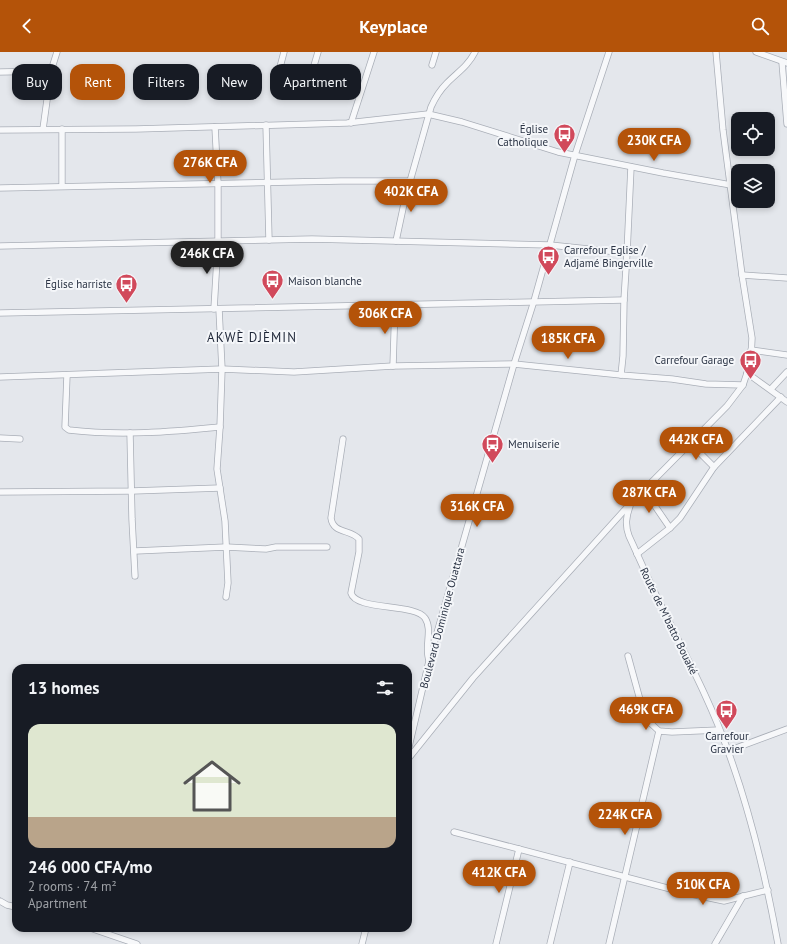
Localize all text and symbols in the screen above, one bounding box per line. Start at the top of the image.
icon: back [16,15,38,37]
text: Keyplace [359,15,428,38]
icon: search [749,15,771,37]
chip: Buy [12,64,62,100]
chip: Rent [70,64,125,100]
chip: Filters [133,64,199,100]
chip: New [207,64,262,100]
chip: Apartment [270,64,361,100]
map controls [731,112,775,208]
button: locate [731,112,775,156]
place label: Église Catholique [497,122,548,149]
bus stop icon: Église Catholique [551,122,577,155]
pin: 230K CFA [613,128,695,162]
text: 230K CFA [627,132,681,149]
pin: 276K CFA [169,150,251,184]
text: 276K CFA [183,154,237,171]
button: layers [731,164,775,208]
pin: 402K CFA [370,179,452,213]
text: 402K CFA [384,183,438,200]
pin: 246K CFA [166,241,248,275]
bus stop icon: Carrefour Eglise / Adjamé Bingerville [536,243,562,276]
place label: Carrefour Eglise / Adjamé Bingerville [564,243,654,270]
text: 246K CFA [180,245,234,262]
bus stop icon: Maison blanche [259,268,285,301]
bus stop icon: Église harriste [114,271,140,304]
place label: Maison blanche [288,274,362,288]
place label: Église harriste [45,277,112,291]
pin: 306K CFA [344,301,426,335]
text: 306K CFA [358,305,412,322]
pin: 185K CFA [527,326,609,360]
district label: AKWÈ DJÈMIN [207,329,297,346]
text: 185K CFA [541,330,595,347]
bus stop icon: Carrefour Garage [737,347,763,380]
place label: Carrefour Garage [655,353,734,367]
pin: 442K CFA [655,427,737,461]
bus stop icon: Menuiserie [479,431,505,464]
text: 442K CFA [669,431,723,448]
place label: Menuiserie [508,437,560,451]
pin: 287K CFA [608,480,690,514]
text: 287K CFA [622,484,676,501]
pin: 316K CFA [436,494,518,528]
text: 316K CFA [450,498,504,515]
street label: Boulevard Dominique Ouattara [416,546,468,690]
street label: Route de M'batto Bouaké [637,565,701,677]
text: 13 homes [28,677,99,699]
icon: filters [374,677,396,699]
pin: 469K CFA [605,697,687,731]
bus stop icon: Carrefour Gravier [714,697,740,730]
text: 469K CFA [619,701,673,718]
place label: Carrefour Gravier [705,729,749,756]
icon: home [176,750,248,822]
pin: 224K CFA [584,802,666,836]
text: 224K CFA [598,806,652,823]
text: 246 000 CFA/mo [28,856,152,878]
pin: 412K CFA [458,860,540,894]
text: 412K CFA [472,864,526,881]
pin: 510K CFA [662,872,744,906]
text: 510K CFA [676,876,730,893]
text: 2 rooms · 74 m² [28,878,117,895]
text: Apartment [28,895,87,912]

